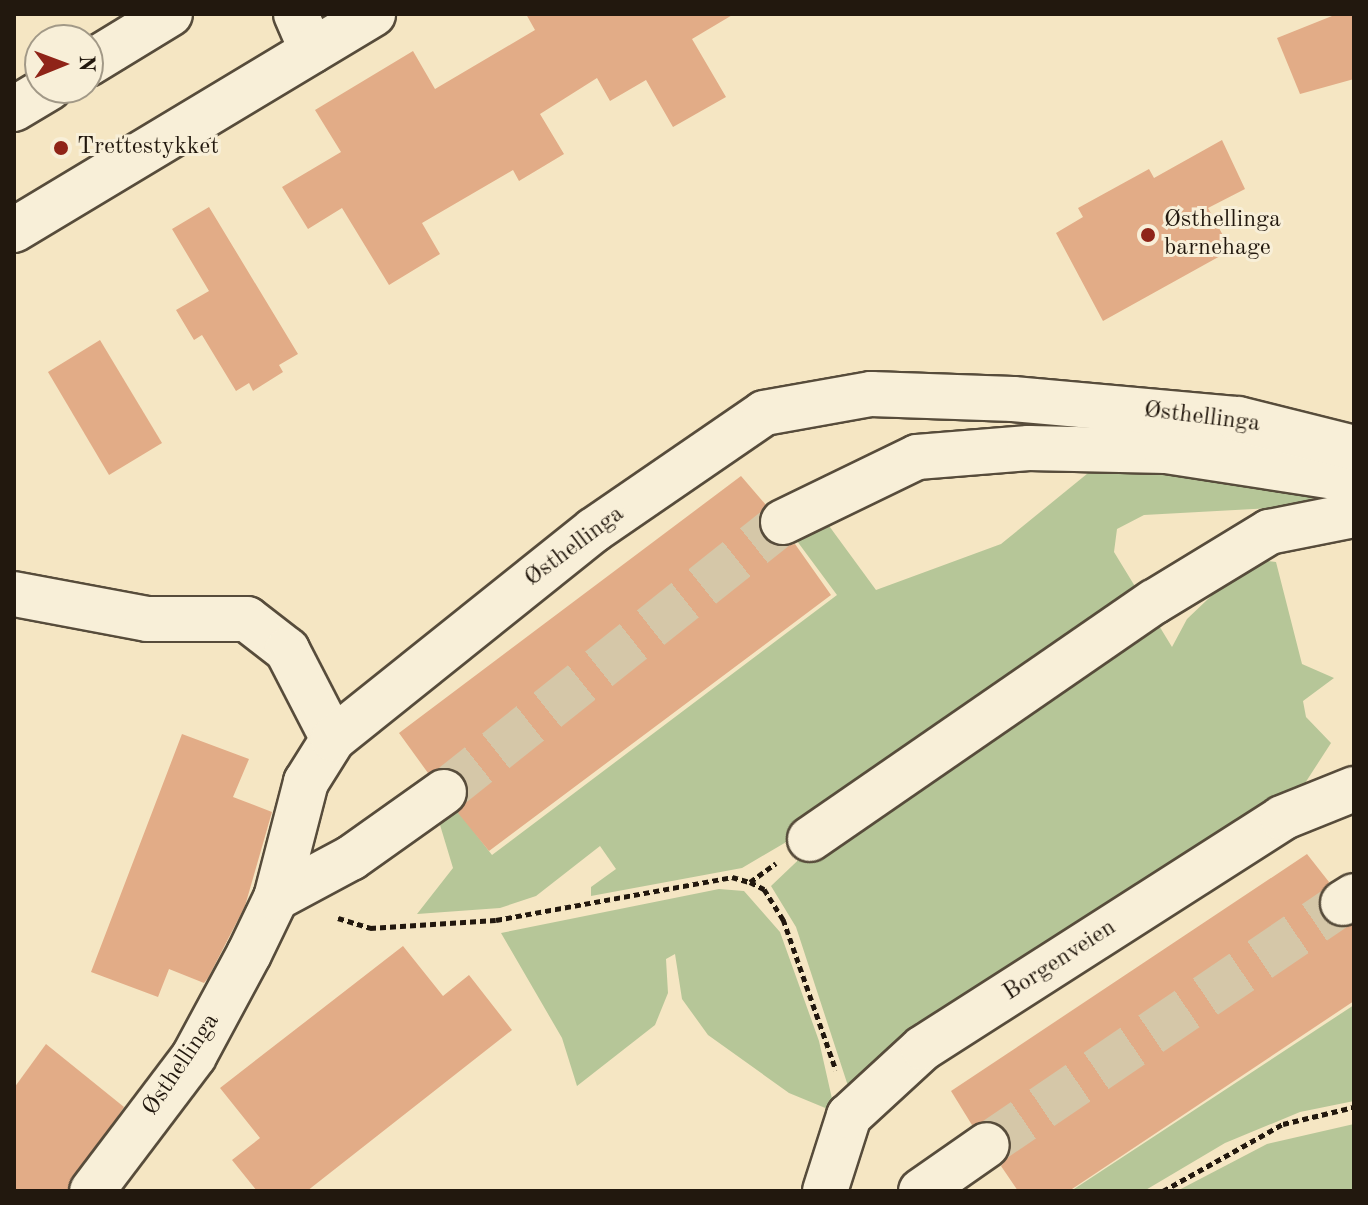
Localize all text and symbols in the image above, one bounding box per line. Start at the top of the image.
north arrow [24,24,104,104]
text: N [75,55,97,72]
place label: Trettestykket [77,134,219,162]
marker: Trettestykket [52,139,70,157]
place label: Østhellinga barnehage [1164,207,1281,263]
marker: Østhellinga barnehage [1139,226,1157,244]
street label: Østhellinga [1142,397,1262,439]
street label: Østhellinga [520,500,630,594]
street label: Borgenveien [998,914,1122,1008]
street label: Østhellinga [137,1008,227,1122]

